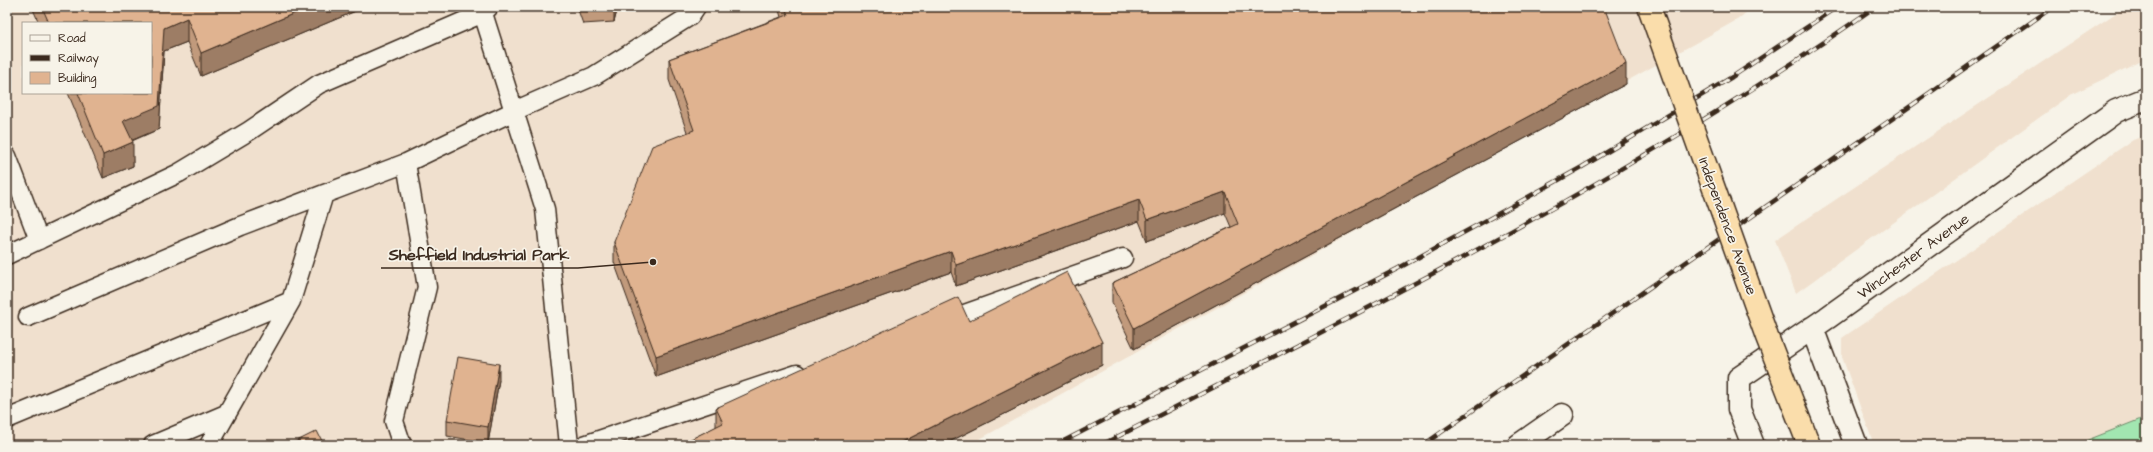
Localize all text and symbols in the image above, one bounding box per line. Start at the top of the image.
legend [22,22,152,94]
text: Road [58,30,86,47]
text: Railway [58,50,99,68]
text: Building [58,70,96,88]
street label: Independence Avenue [1693,154,1762,298]
street label: Winchester Avenue [1853,209,1974,304]
callout: Sheffield Industrial Park [381,240,578,268]
text: Sheffield Industrial Park [388,244,569,266]

